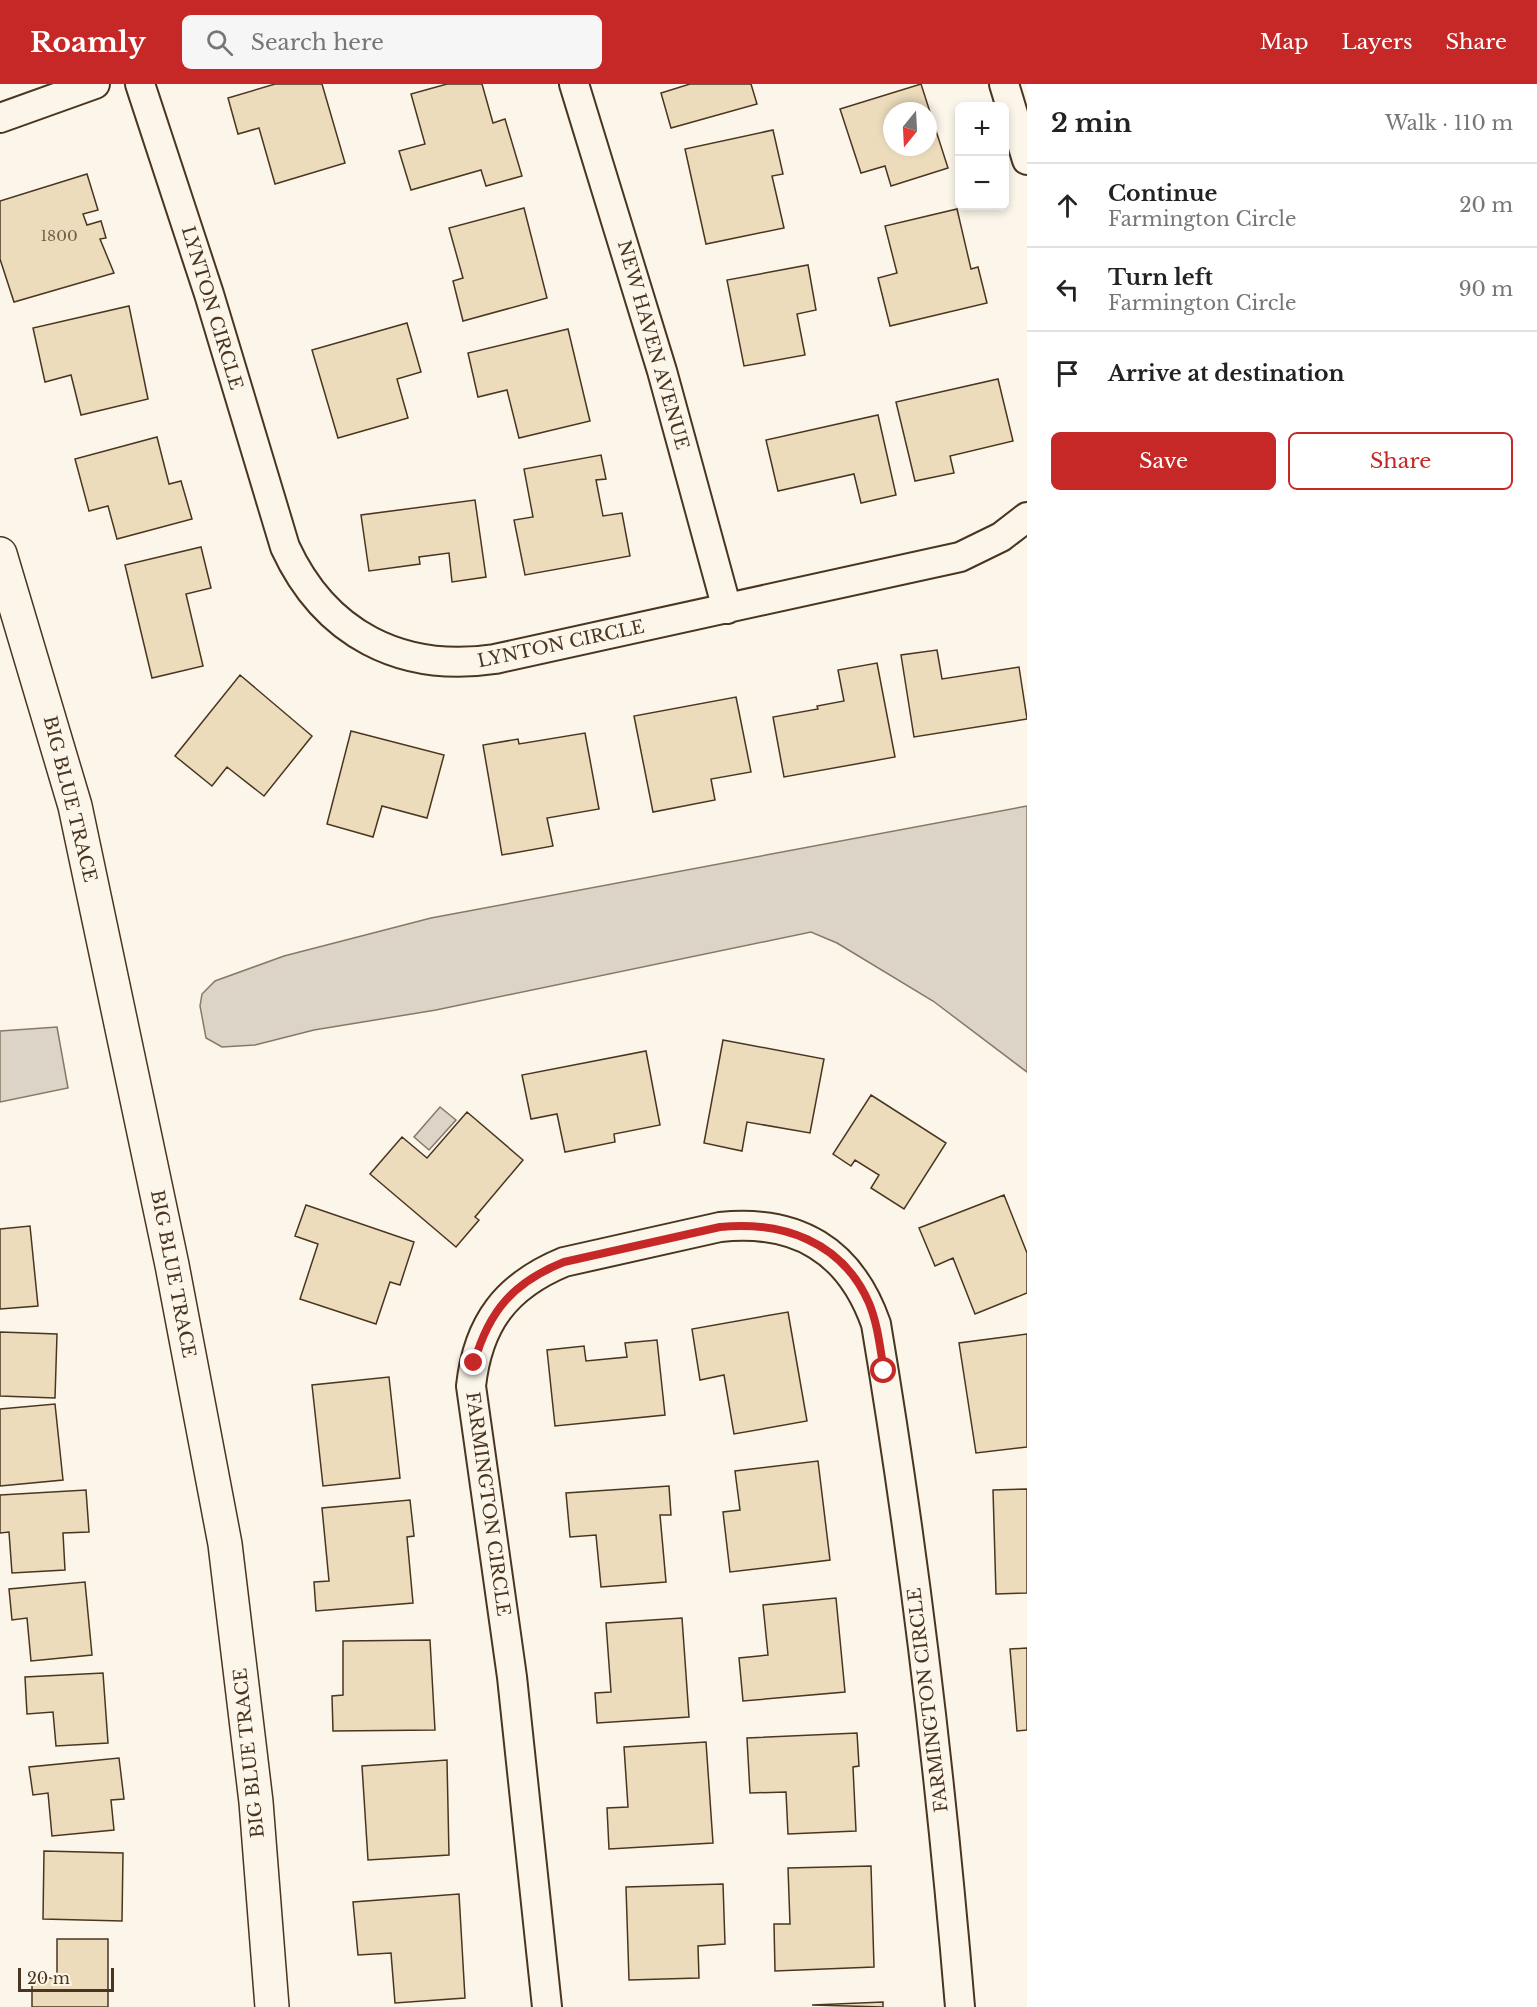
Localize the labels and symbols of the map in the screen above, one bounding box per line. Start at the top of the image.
north arrow [883,102,937,156]
street label: LYNTON CIRCLE [177,223,247,393]
house number: 1800 [40,226,78,245]
street label: NEW HAVEN AVENUE [613,238,693,452]
street label: LYNTON CIRCLE [476,616,646,672]
street label: BIG BLUE TRACE [39,714,101,884]
street label: BIG BLUE TRACE [146,1188,200,1360]
route end [460,1349,486,1375]
route start [870,1357,896,1383]
street label: FARMINGTON CIRCLE [461,1390,515,1618]
street label: FARMINGTON CIRCLE [903,1586,953,1814]
street label: BIG BLUE TRACE [229,1667,269,1839]
scale bar [18,1965,114,1992]

